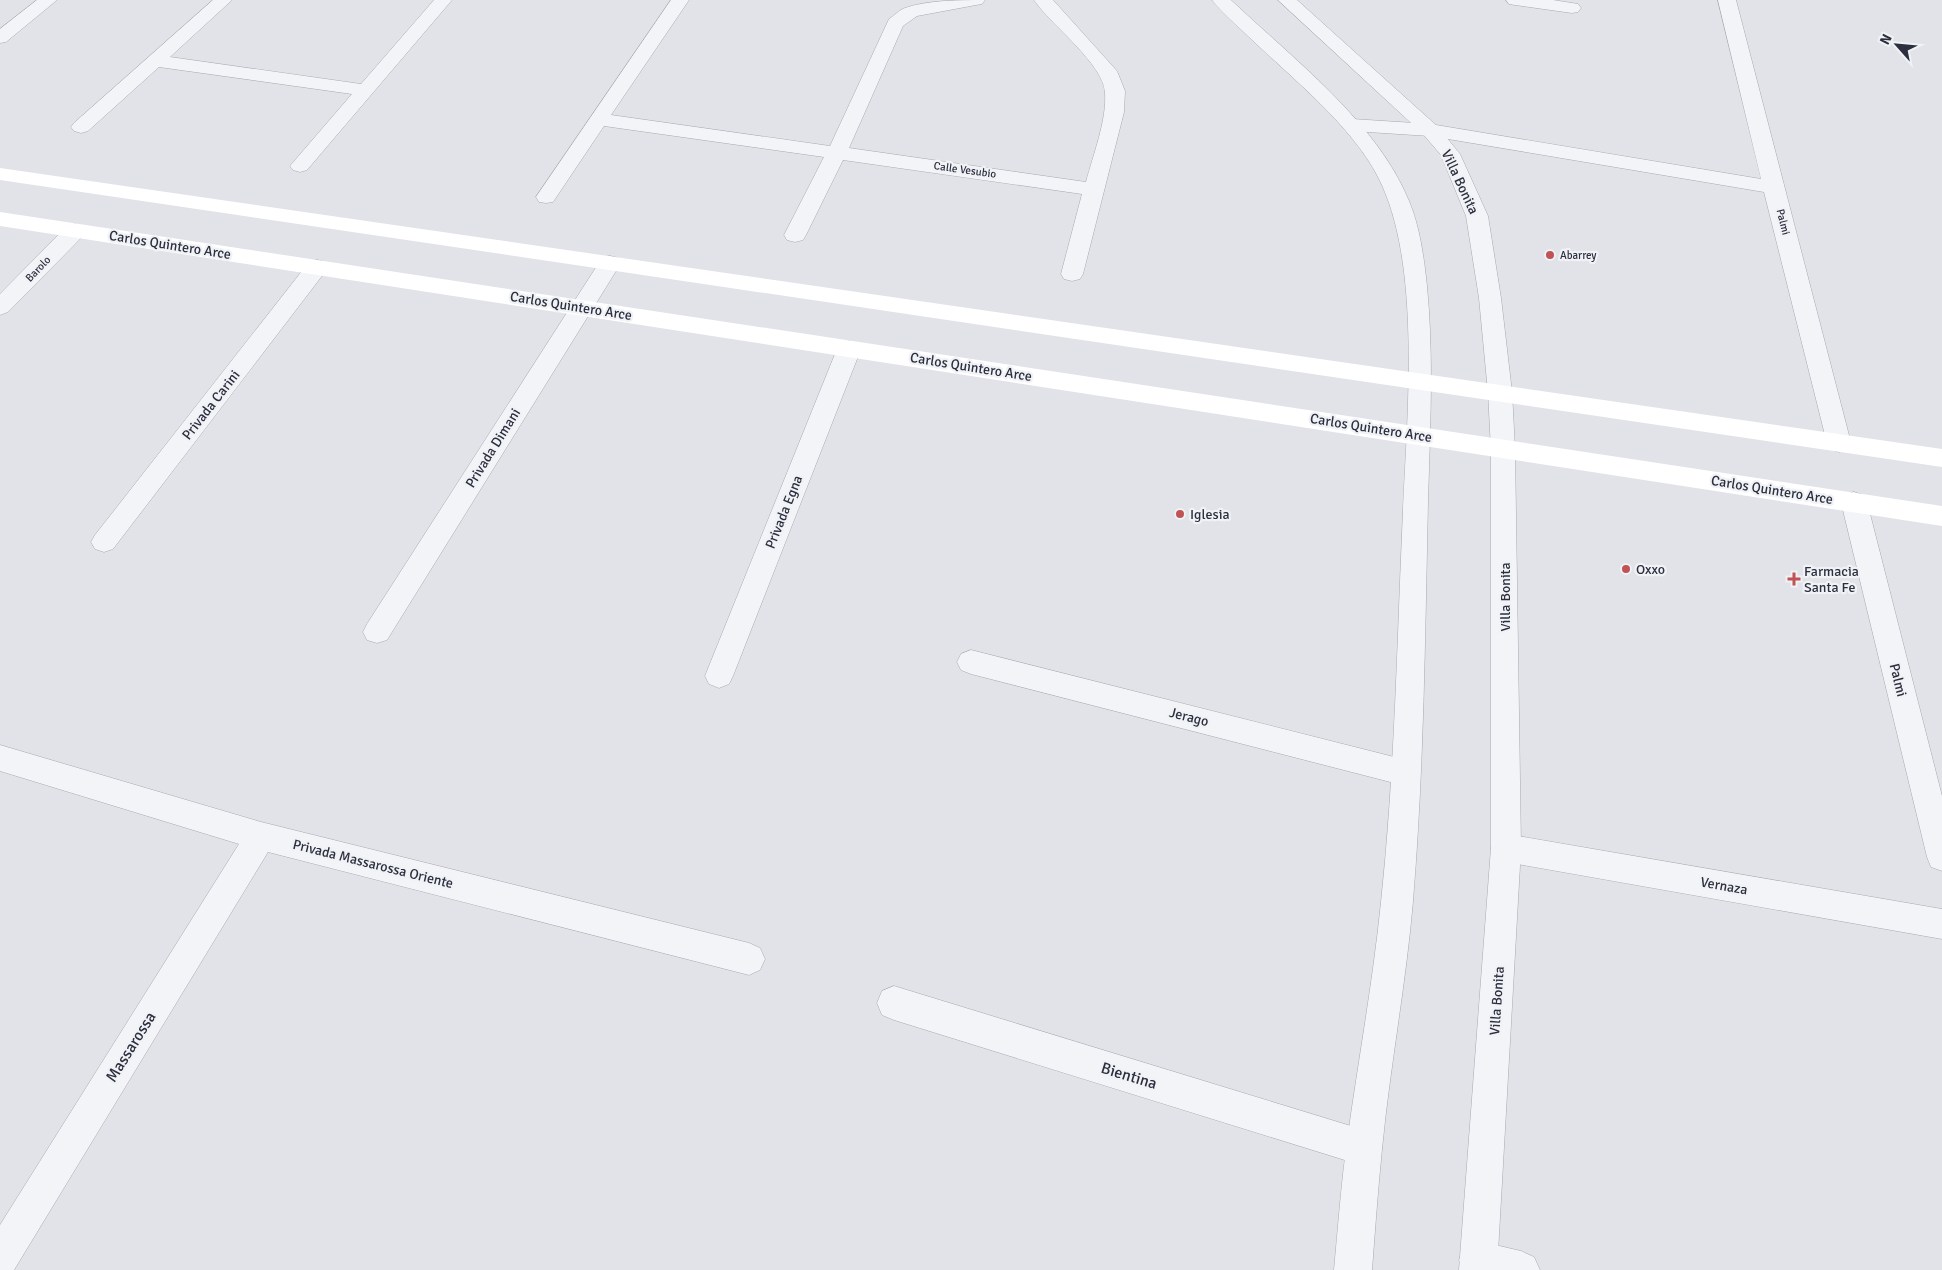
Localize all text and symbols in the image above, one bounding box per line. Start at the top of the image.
north arrow [1872,20,1922,70]
text: N [1876,31,1896,48]
street label: Villa Bonita [1438,147,1482,217]
street label: Calle Vesubio [933,159,997,181]
street label: Palmi [1773,208,1793,236]
street label: Carlos Quintero Arce [108,227,232,263]
marker: Abarrey [1544,249,1556,261]
place label: Abarrey [1560,249,1597,262]
street label: Barolo [23,253,54,285]
street label: Carlos Quintero Arce [509,288,633,324]
street label: Carlos Quintero Arce [909,349,1033,385]
street label: Privada Carini [178,367,244,443]
street label: Privada Dimani [462,405,524,491]
street label: Carlos Quintero Arce [1309,410,1433,446]
street label: Carlos Quintero Arce [1710,472,1834,508]
street label: Privada Egna [762,473,806,551]
place label: Iglesia [1190,506,1230,523]
marker: Iglesia [1174,508,1186,520]
place label: Oxxo [1636,561,1665,578]
street label: Villa Bonita [1497,562,1514,632]
marker: Oxxo [1620,563,1632,575]
place label: Farmacia Santa Fe [1804,563,1859,596]
marker: Farmacia Santa Fe [1788,573,1800,585]
street label: Palmi [1886,662,1910,698]
street label: Jerago [1168,704,1210,730]
street label: Privada Massarossa Oriente [291,836,455,892]
street label: Vernaza [1699,873,1749,899]
street label: Villa Bonita [1486,966,1508,1036]
street label: Massarossa [102,1008,160,1086]
street label: Bientina [1099,1058,1159,1094]

